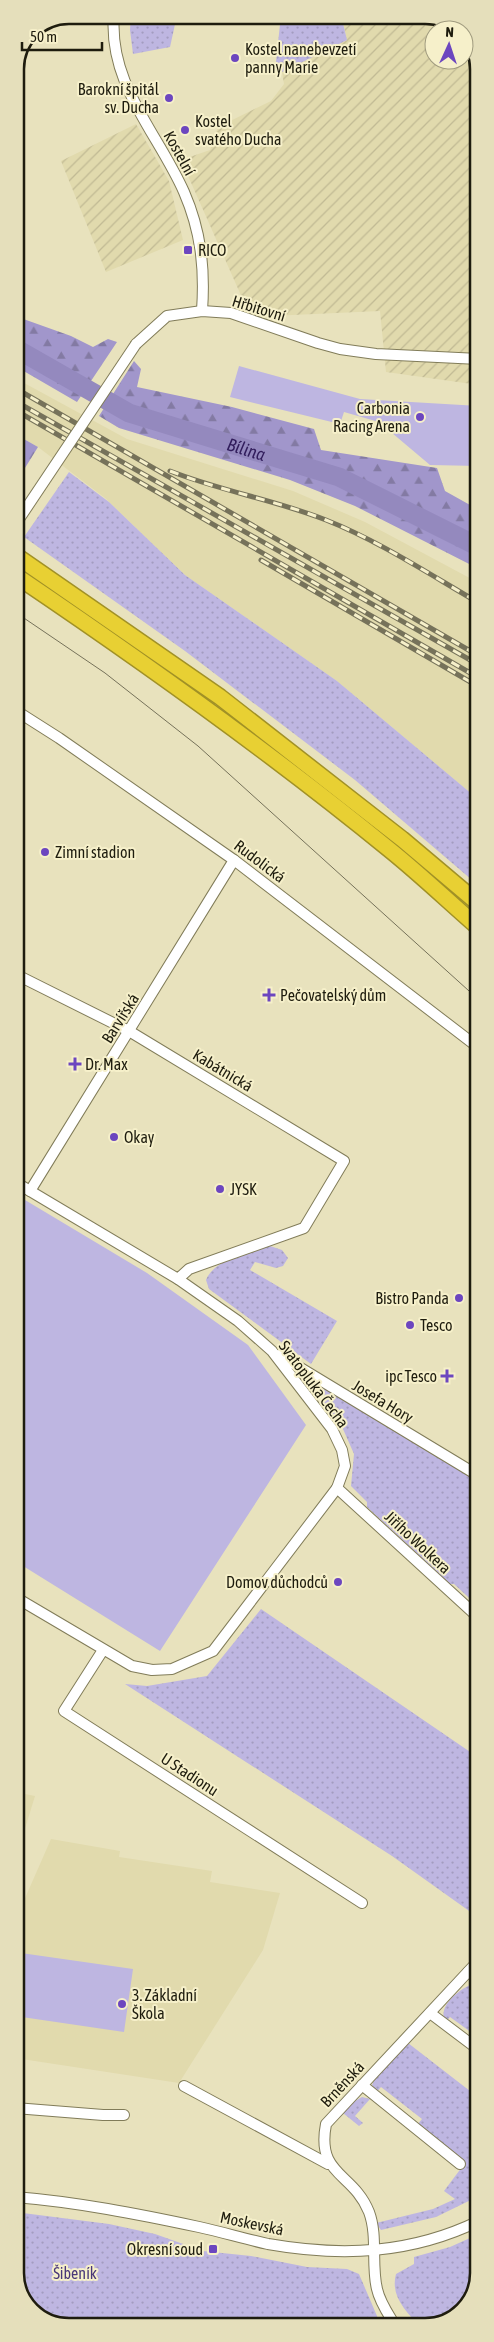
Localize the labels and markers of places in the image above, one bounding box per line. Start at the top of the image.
place label: Kostel nanebevzetí panny Marie [245,40,357,77]
marker: Kostel nanebevzetí panny Marie [229,52,241,64]
place label: Barokní špitál sv. Ducha [78,80,160,116]
marker: Barokní špitál sv. Ducha [163,92,175,104]
place label: Kostel svatého Ducha [195,112,282,148]
marker: Kostel svatého Ducha [179,124,191,136]
place label: RICO [198,241,226,259]
marker: RICO [182,244,194,256]
place label: Carbonia Racing Arena [333,399,410,436]
marker: Carbonia Racing Arena [414,411,426,423]
place label: Zimní stadion [55,843,135,861]
marker: Zimní stadion [39,846,51,858]
place label: Pečovatelský dům [280,986,386,1005]
marker: Pečovatelský dům [262,988,276,1002]
place label: Dr. Max [85,1055,128,1073]
marker: Dr. Max [69,1058,81,1070]
place label: Okay [124,1128,155,1147]
marker: Okay [108,1131,120,1143]
place label: JYSK [230,1180,257,1198]
marker: JYSK [214,1183,226,1195]
place label: Bistro Panda [375,1289,449,1307]
marker: Bistro Panda [453,1292,465,1304]
place label: Tesco [420,1316,452,1334]
marker: Tesco [404,1319,416,1331]
place label: ipc Tesco [385,1367,437,1386]
marker: ipc Tesco [441,1370,453,1382]
place label: Domov důchodců [226,1573,328,1591]
marker: Domov důchodců [332,1576,344,1588]
place label: 3. Základní Škola [132,1986,197,2022]
marker: 3. Základní Škola [116,1998,128,2010]
place label: Okresní soud [127,2240,203,2258]
marker: Okresní soud [207,2243,219,2255]

